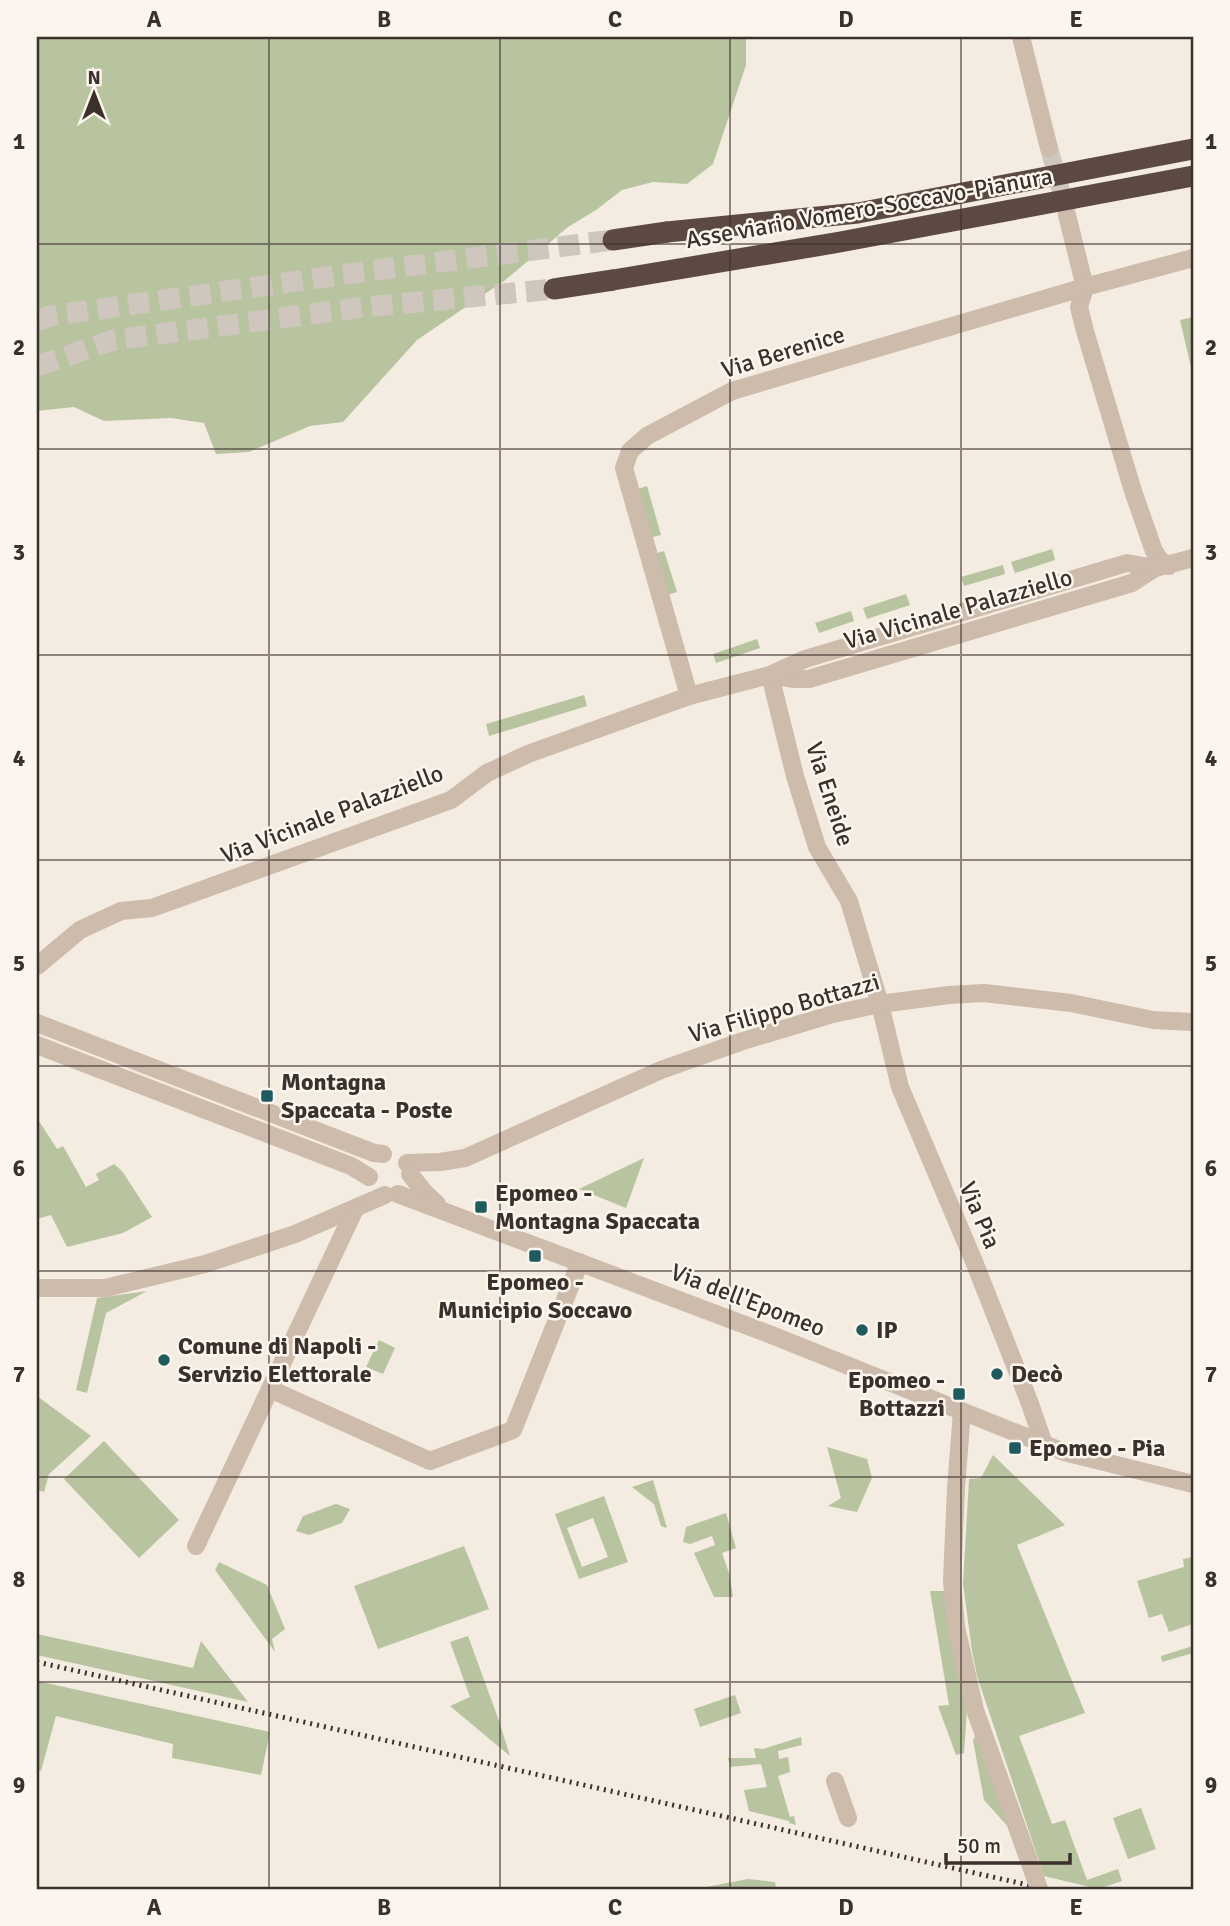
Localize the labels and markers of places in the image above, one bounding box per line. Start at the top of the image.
place label: Montagna Spaccata - Poste [281,1067,453,1125]
marker: Montagna Spaccata - Poste [259,1088,275,1104]
place label: Epomeo - Montagna Spaccata [495,1178,700,1236]
marker: Epomeo - Montagna Spaccata [473,1199,489,1215]
marker: Epomeo - Municipio Soccavo [527,1248,543,1264]
place label: Epomeo - Municipio Soccavo [438,1267,632,1325]
place label: IP [876,1315,898,1345]
marker: IP [854,1322,870,1338]
place label: Comune di Napoli - Servizio Elettorale [178,1331,376,1389]
marker: Comune di Napoli - Servizio Elettorale [156,1352,172,1368]
place label: Decò [1011,1359,1063,1389]
place label: Epomeo - Bottazzi [848,1365,945,1423]
marker: Decò [989,1366,1005,1382]
marker: Epomeo - Bottazzi [951,1386,967,1402]
place label: Epomeo - Pia [1029,1433,1165,1463]
marker: Epomeo - Pia [1007,1440,1023,1456]

